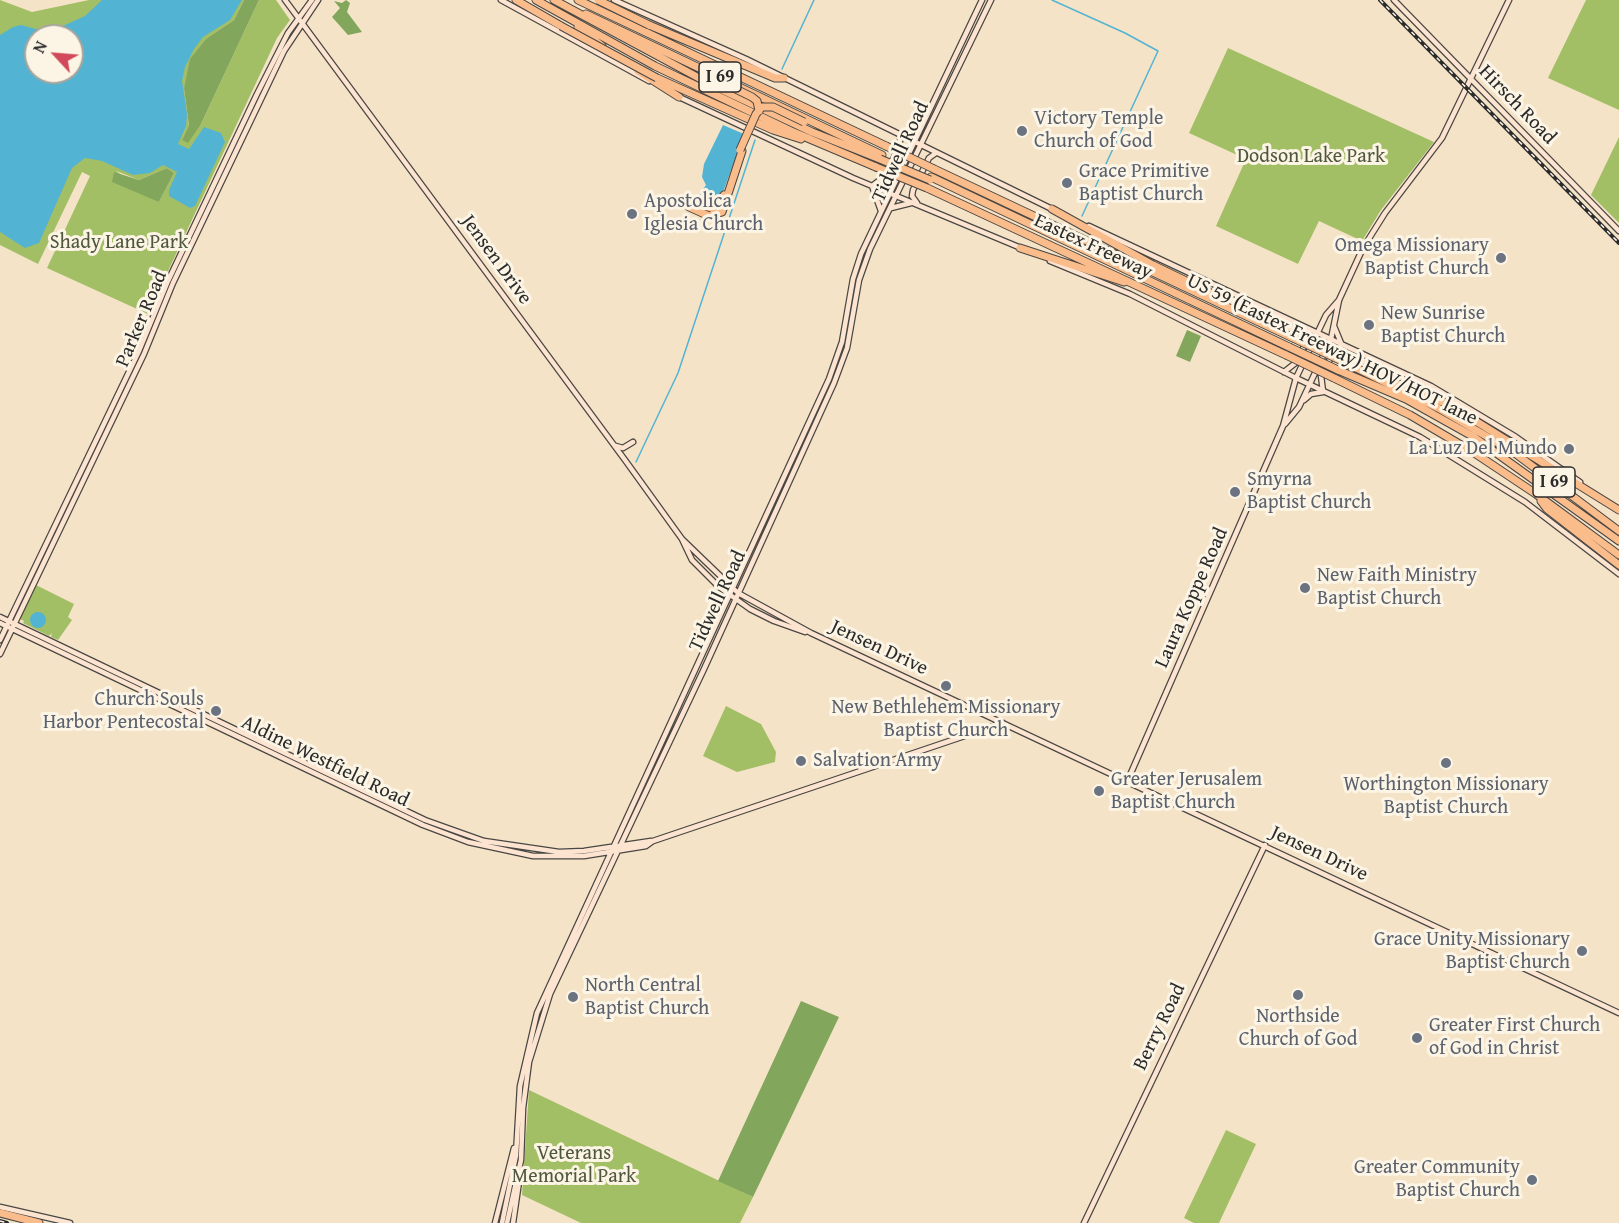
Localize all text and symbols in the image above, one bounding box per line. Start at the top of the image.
north arrow [24,24,84,84]
text: N [26,37,53,57]
street label: Hirsch Road [1473,60,1561,150]
road number: I 69 [699,62,741,92]
street label: Tidwell Road [867,98,935,206]
place label: Victory Temple Church of God [1034,107,1163,154]
marker: Victory Temple Church of God [1015,124,1029,138]
park label: Dodson Lake Park [1237,145,1385,169]
place label: Grace Primitive Baptist Church [1079,160,1209,207]
marker: Grace Primitive Baptist Church [1060,176,1074,190]
place label: Apostolica Iglesia Church [644,190,763,237]
marker: Apostolica Iglesia Church [625,207,639,221]
street label: Eastex Freeway [1030,209,1156,285]
street label: Jensen Drive [456,211,536,309]
park label: Shady Lane Park [50,231,188,255]
place label: Omega Missionary Baptist Church [1335,234,1489,281]
marker: Omega Missionary Baptist Church [1494,251,1508,265]
street label: Parker Road [111,267,173,371]
street label: US 59 (Eastex Freeway) HOV/HOT lane [1183,269,1481,431]
place label: New Sunrise Baptist Church [1381,302,1505,349]
marker: New Sunrise Baptist Church [1362,318,1376,332]
place label: La Luz Del Mundo [1409,437,1557,461]
marker: La Luz Del Mundo [1562,442,1576,456]
road number: I 69 [1533,467,1575,497]
place label: Smyrna Baptist Church [1247,468,1371,515]
marker: Smyrna Baptist Church [1228,485,1242,499]
street label: Laura Koppe Road [1150,524,1234,672]
street label: Tidwell Road [684,547,752,655]
place label: New Faith Ministry Baptist Church [1317,564,1477,611]
marker: New Faith Ministry Baptist Church [1298,581,1312,595]
street label: Jensen Drive [826,615,932,681]
marker: New Bethlehem Missionary Baptist Church [939,679,953,693]
place label: Church Souls Harbor Pentecostal [43,688,204,735]
place label: New Bethlehem Missionary Baptist Church [831,696,1061,743]
marker: Church Souls Harbor Pentecostal [209,704,223,718]
street label: Aldine Westfield Road [237,711,413,813]
place label: Salvation Army [813,749,942,773]
marker: Salvation Army [794,754,808,768]
marker: Worthington Missionary Baptist Church [1439,756,1453,770]
place label: Greater Jerusalem Baptist Church [1111,768,1262,815]
place label: Worthington Missionary Baptist Church [1343,773,1549,820]
marker: Greater Jerusalem Baptist Church [1092,784,1106,798]
street label: Jensen Drive [1266,821,1372,887]
place label: Grace Unity Missionary Baptist Church [1374,928,1570,975]
marker: Grace Unity Missionary Baptist Church [1575,944,1589,958]
place label: North Central Baptist Church [585,974,709,1021]
street label: Berry Road [1129,980,1191,1074]
marker: Northside Church of God [1291,988,1305,1002]
marker: North Central Baptist Church [566,990,580,1004]
place label: Northside Church of God [1239,1005,1357,1052]
place label: Greater First Church of God in Christ [1429,1014,1600,1061]
marker: Greater First Church of God in Christ [1410,1031,1424,1045]
park label: Veterans Memorial Park [512,1142,636,1189]
place label: Greater Community Baptist Church [1354,1156,1520,1203]
marker: Greater Community Baptist Church [1525,1173,1539,1187]

